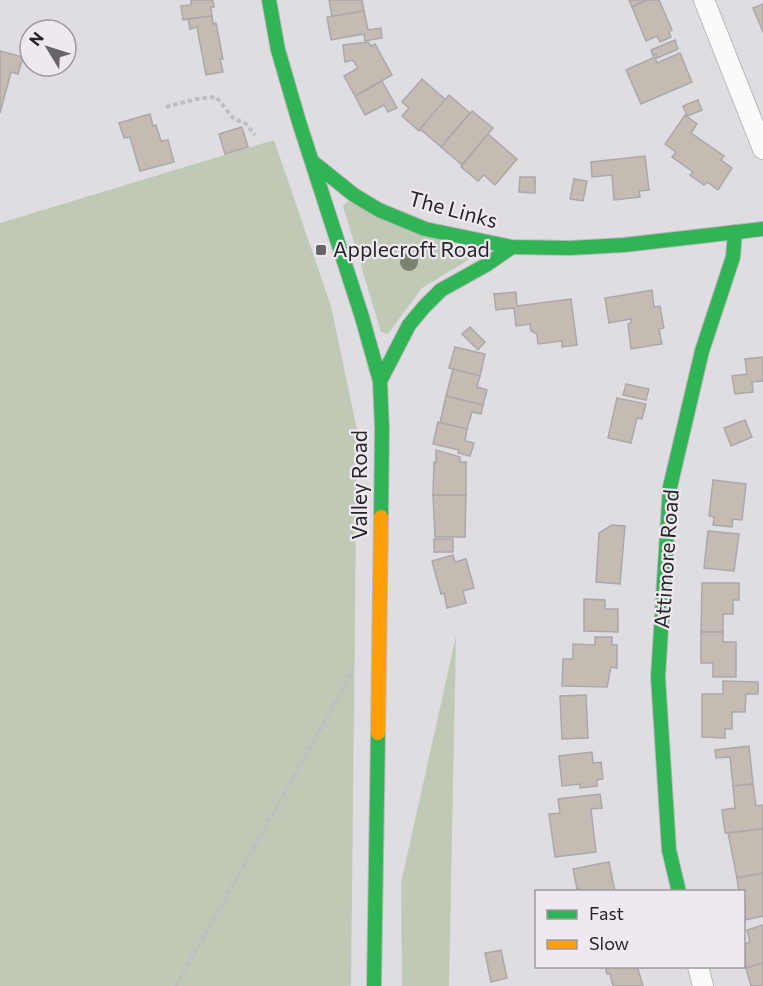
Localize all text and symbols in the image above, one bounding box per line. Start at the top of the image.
north arrow [18,18,78,78]
text: N [25,28,47,49]
street label: The Links [406,185,501,232]
place label: Applecroft Road [333,236,490,261]
marker: Applecroft Road [314,243,328,257]
street label: Valley Road [346,430,371,540]
street label: Attimore Road [648,489,683,629]
legend [535,890,745,968]
text: Fast [589,902,624,924]
text: Slow [589,932,629,954]

